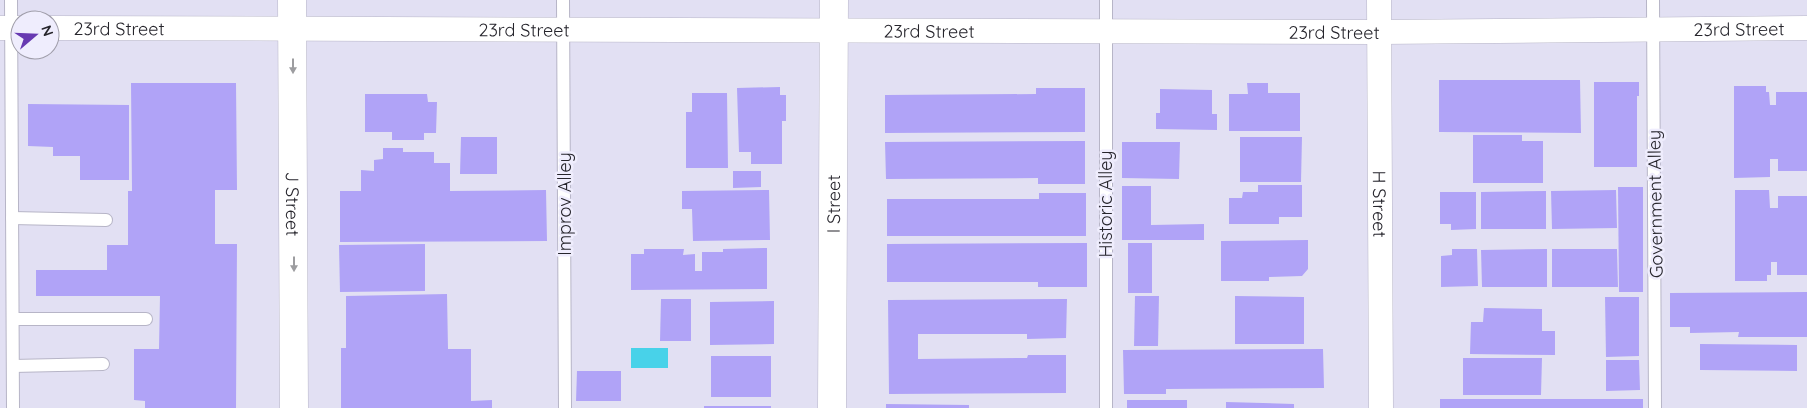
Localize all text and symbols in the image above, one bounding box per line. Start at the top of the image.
north arrow [10,10,60,60]
street label: 23rd Street [73,17,165,40]
street label: 23rd Street [1693,17,1785,41]
street label: 23rd Street [478,18,570,41]
street label: 23rd Street [883,19,975,42]
street label: 23rd Street [1288,20,1380,43]
text: N [37,23,57,39]
one-way arrow [289,58,297,74]
street label: Government Alley [1642,130,1668,278]
street label: Historic Alley [1094,150,1117,258]
street label: Improv Alley [553,152,576,256]
street label: H Street [1368,170,1392,238]
street label: J Street [281,172,305,236]
street label: I Street [821,175,845,233]
one-way arrow [290,256,298,272]

